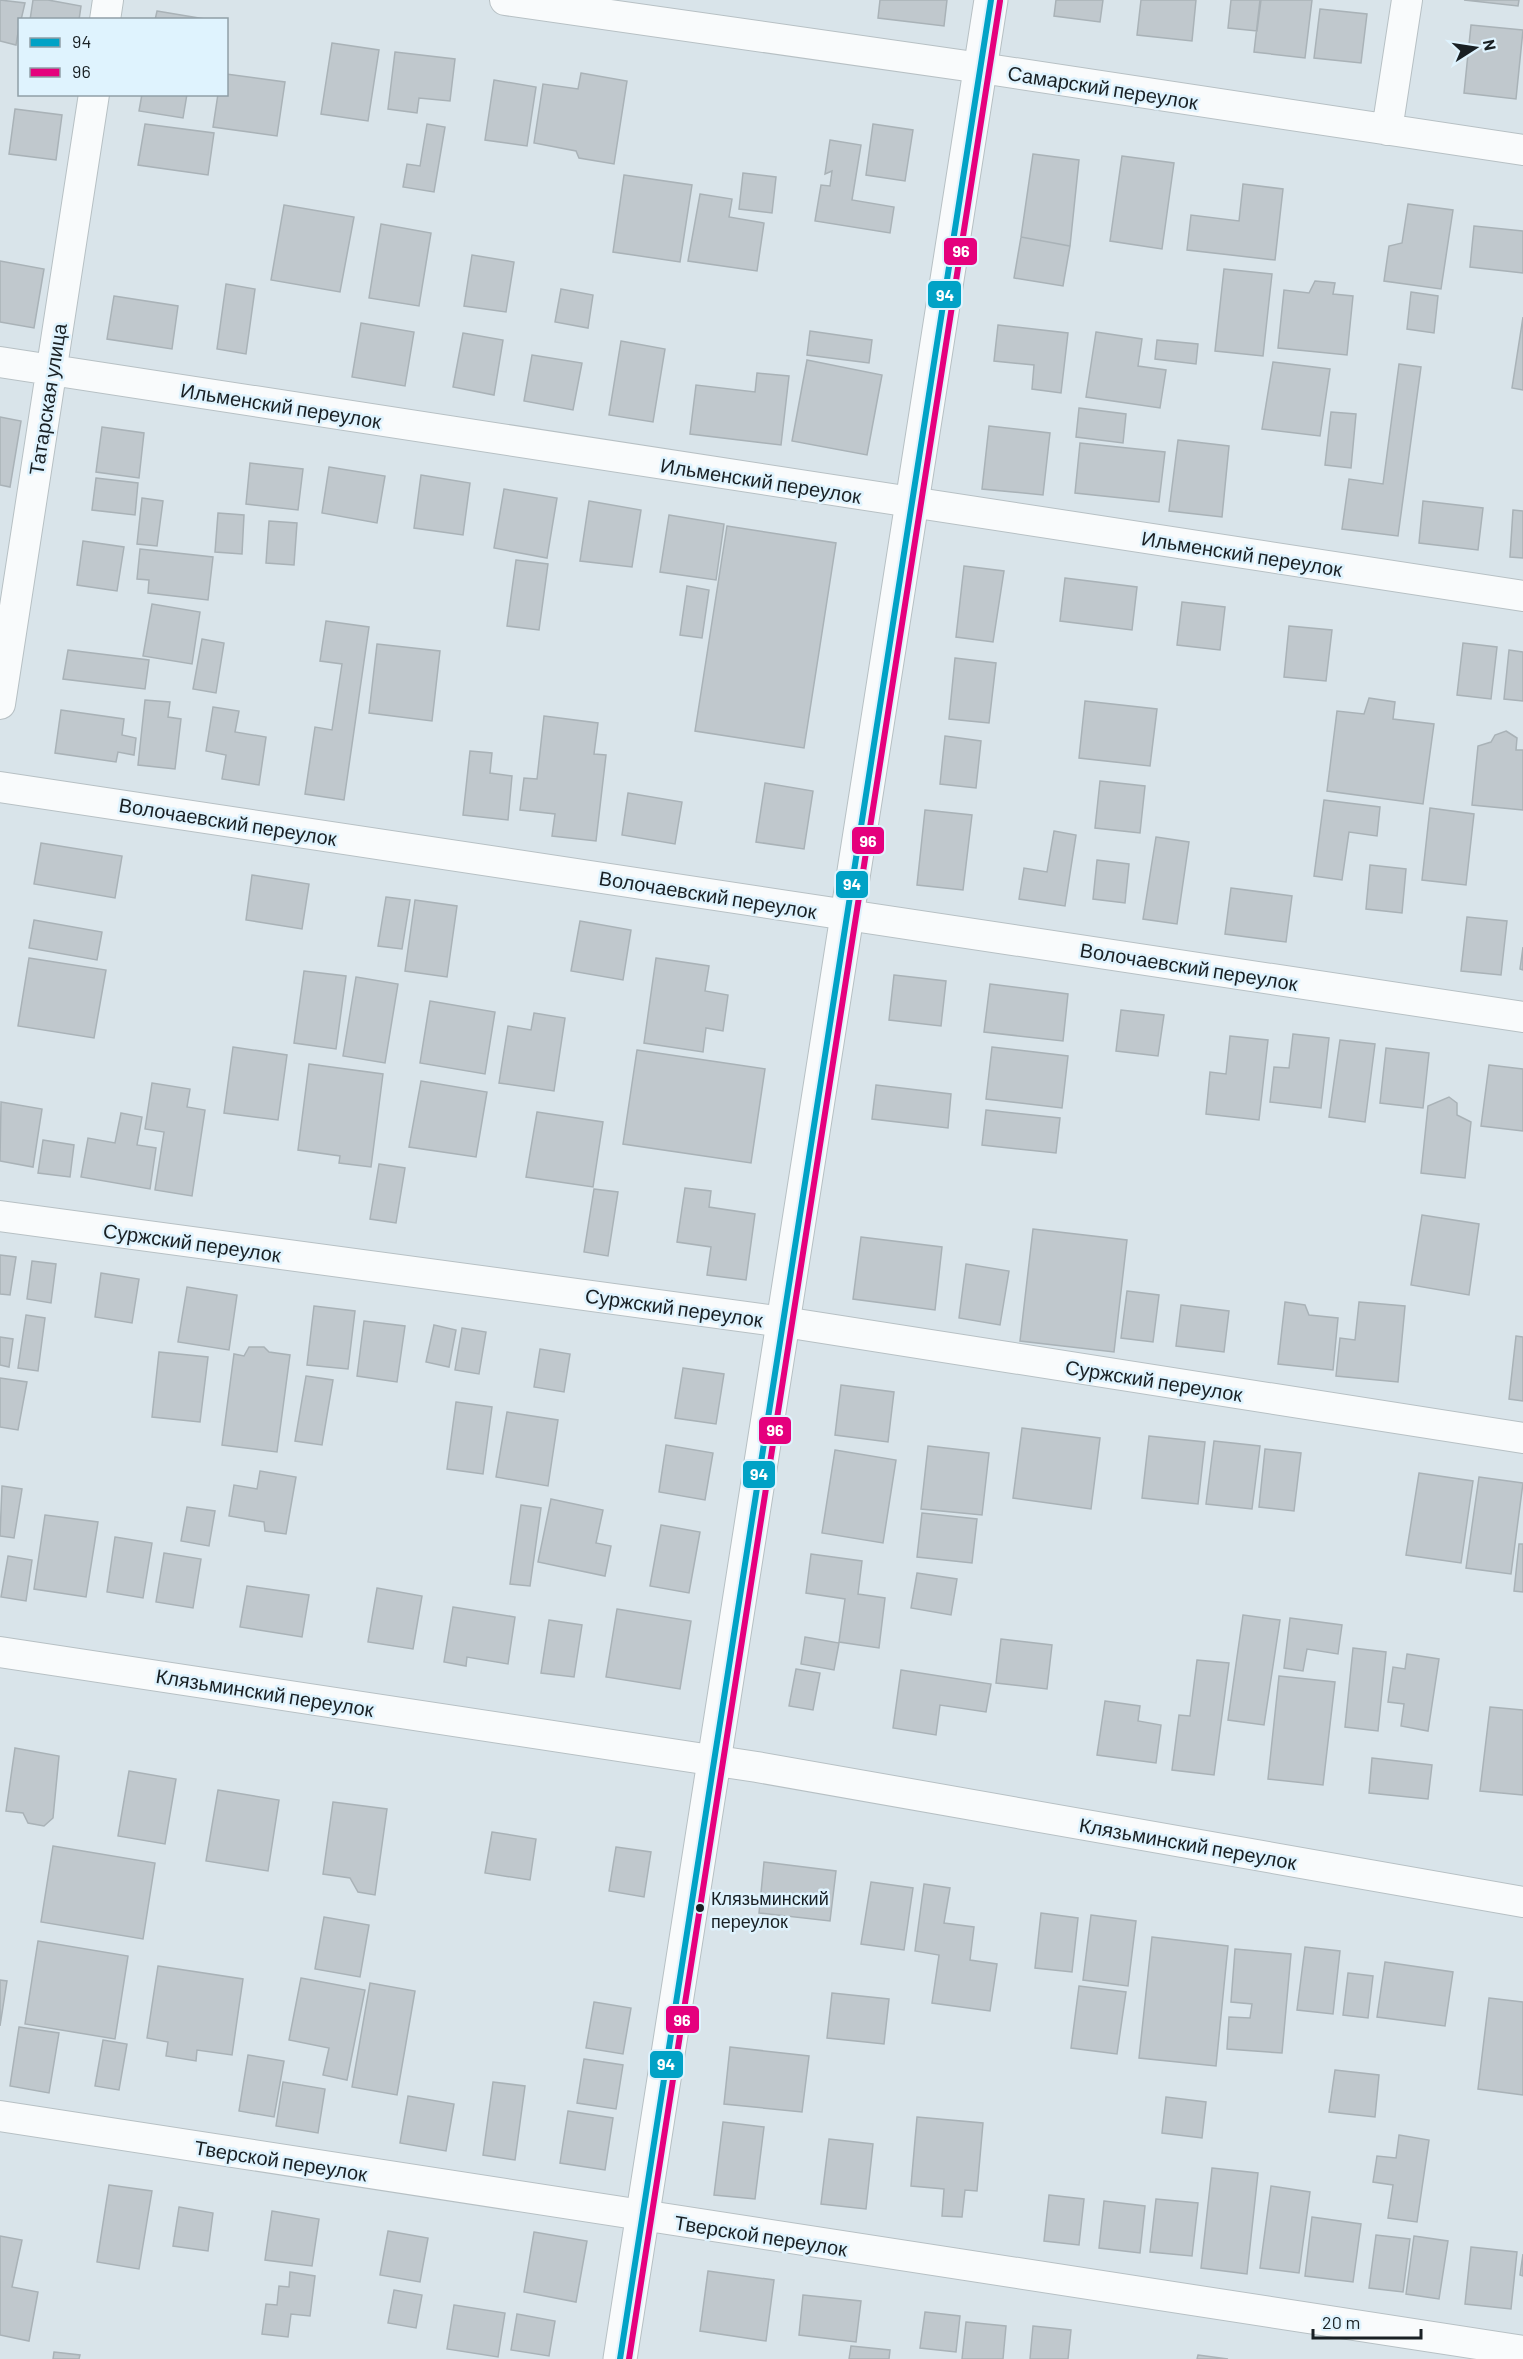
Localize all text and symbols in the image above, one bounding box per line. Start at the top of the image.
legend [18,18,228,96]
north arrow [1445,18,1505,78]
text: 94 [72,30,91,52]
text: N [1480,38,1501,52]
text: 96 [72,60,91,82]
street label: Самарский переулок [1006,60,1200,114]
line badge: 96 [943,237,978,266]
text: 96 [952,241,970,260]
line badge: 94 [927,280,962,309]
text: 94 [936,285,954,304]
street label: Татарская улица [23,321,71,477]
street label: Ильменский переулок [179,377,383,433]
street label: Ильменский переулок [659,452,863,508]
street label: Ильменский переулок [1140,525,1344,581]
street label: Волочаевский переулок [117,792,339,850]
line badge: 96 [851,826,885,855]
text: 96 [859,831,877,850]
street label: Волочаевский переулок [597,865,819,923]
line badge: 94 [835,870,869,899]
text: 94 [843,874,861,893]
street label: Волочаевский переулок [1078,937,1300,995]
street label: Суржский переулок [102,1218,283,1266]
street label: Суржский переулок [584,1283,765,1331]
street label: Суржский переулок [1064,1354,1245,1406]
line badge: 96 [758,1416,792,1445]
text: 96 [766,1420,784,1439]
line badge: 94 [742,1460,776,1489]
text: 94 [750,1464,768,1483]
street label: Клязьминский переулок [154,1663,376,1721]
street label: Клязьминский переулок [1078,1812,1299,1874]
place label: Клязьминский переулок [711,1887,829,1932]
marker: Клязьминский переулок [694,1902,706,1914]
line badge: 96 [665,2005,700,2034]
text: 96 [673,2010,691,2029]
line badge: 94 [649,2050,684,2079]
text: 94 [657,2054,675,2073]
street label: Тверской переулок [193,2134,369,2186]
street label: Тверской переулок [673,2209,849,2261]
scale bar [1313,2302,1421,2340]
text: 20 m [1322,2311,1360,2333]

